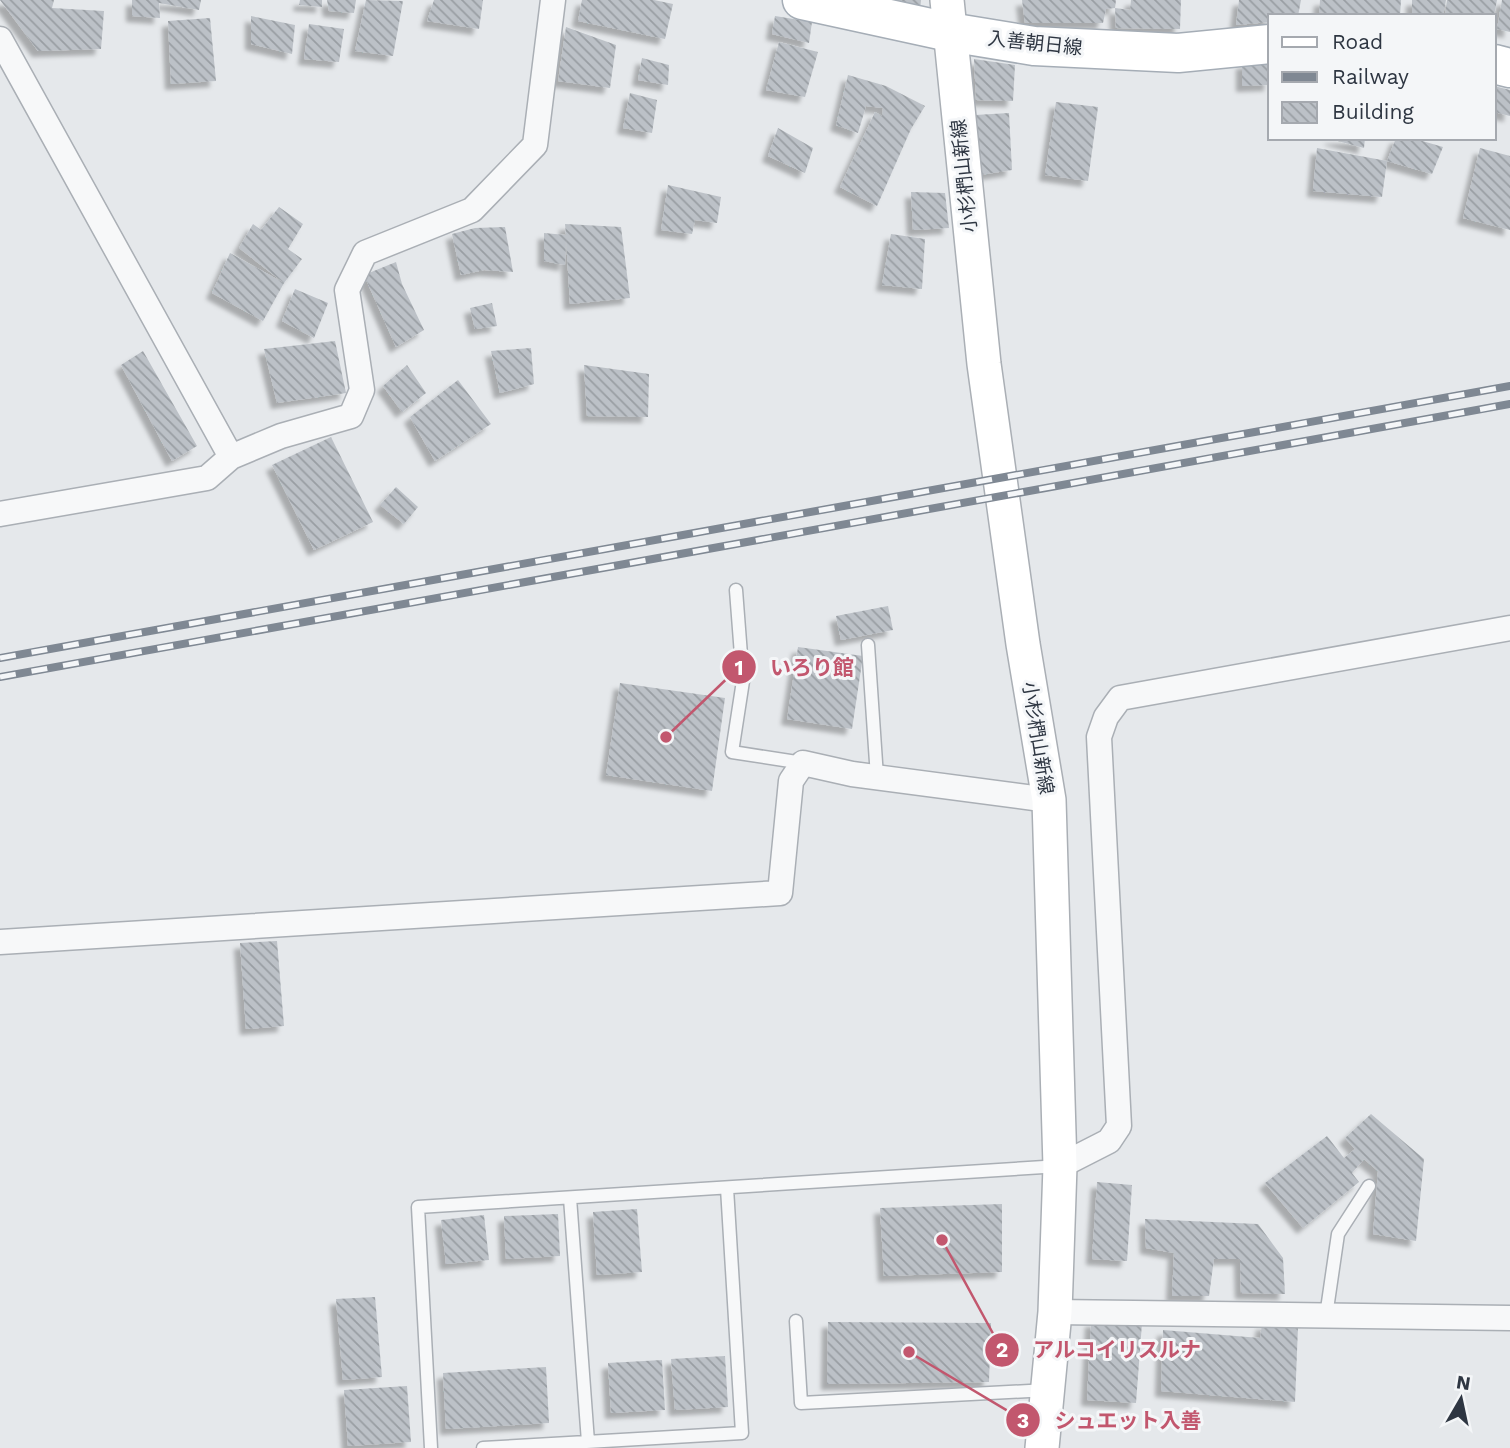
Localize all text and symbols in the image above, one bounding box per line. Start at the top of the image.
legend [1268,14,1496,140]
street label: 入善朝日線 [987,27,1083,59]
text: Road [1332,29,1383,54]
text: Railway [1332,64,1409,89]
text: Building [1332,99,1414,124]
street label: 小杉椚山新線 [947,118,981,234]
callout: いろり館 [721,646,868,688]
text: 1 [734,655,744,680]
text: いろり館 [770,655,854,680]
street label: 小杉椚山新線 [1018,680,1058,796]
callout: アルコイリスルナ [984,1329,1215,1371]
text: 2 [996,1337,1008,1362]
text: アルコイリスルナ [1033,1337,1201,1362]
north arrow [1426,1364,1496,1434]
text: N [1455,1370,1472,1395]
callout: シュエット入善 [1006,1399,1216,1441]
text: 3 [1017,1408,1029,1433]
text: シュエット入善 [1055,1408,1202,1433]

